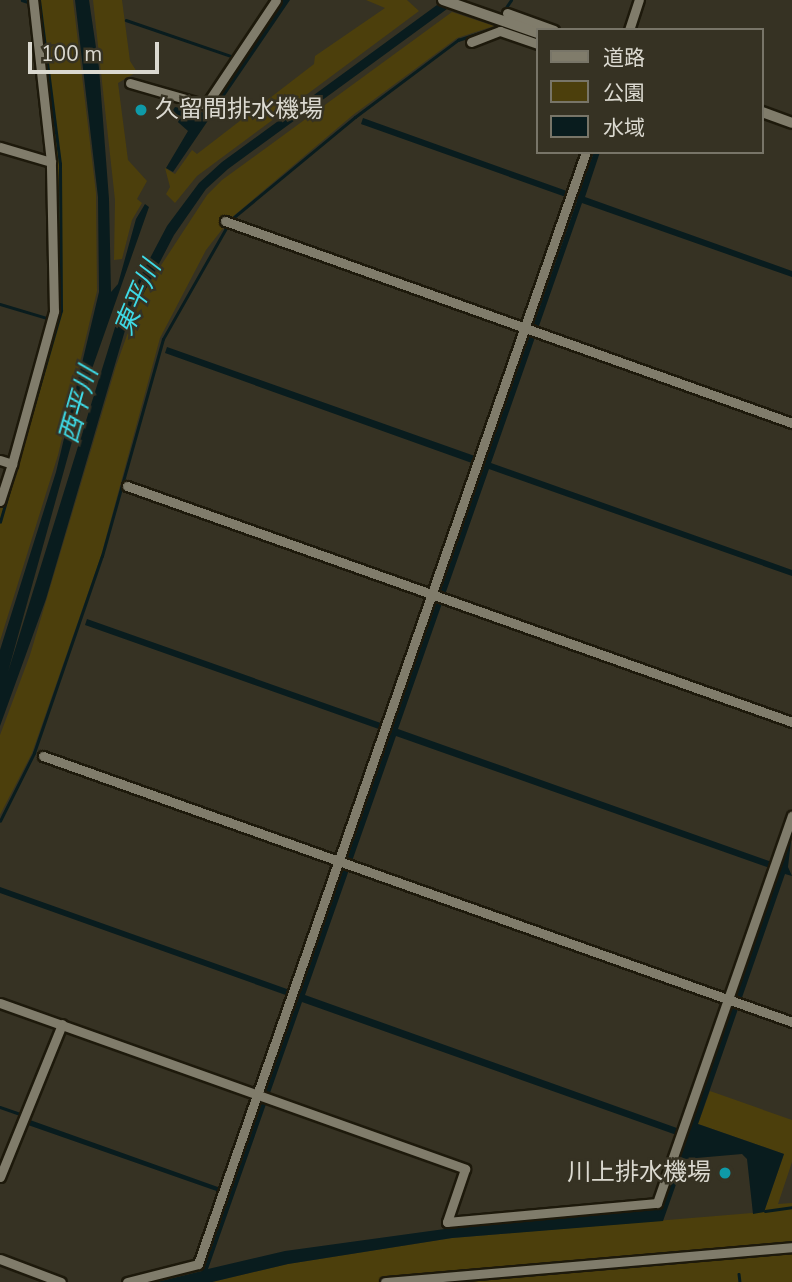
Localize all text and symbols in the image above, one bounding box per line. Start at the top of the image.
scale bar [32,28,163,72]
legend [536,28,764,154]
text: 100 m [41,40,102,68]
text: 道路 [603,44,645,72]
text: 公園 [603,79,645,107]
place label: 久留間排水機場 [155,96,323,124]
marker: 久留間排水機場 [133,102,149,118]
text: 水域 [603,114,645,142]
water label: 東平川 [108,256,168,340]
water label: 西平川 [53,363,105,447]
place label: 川上排水機場 [567,1159,711,1187]
marker: 川上排水機場 [717,1165,733,1181]

